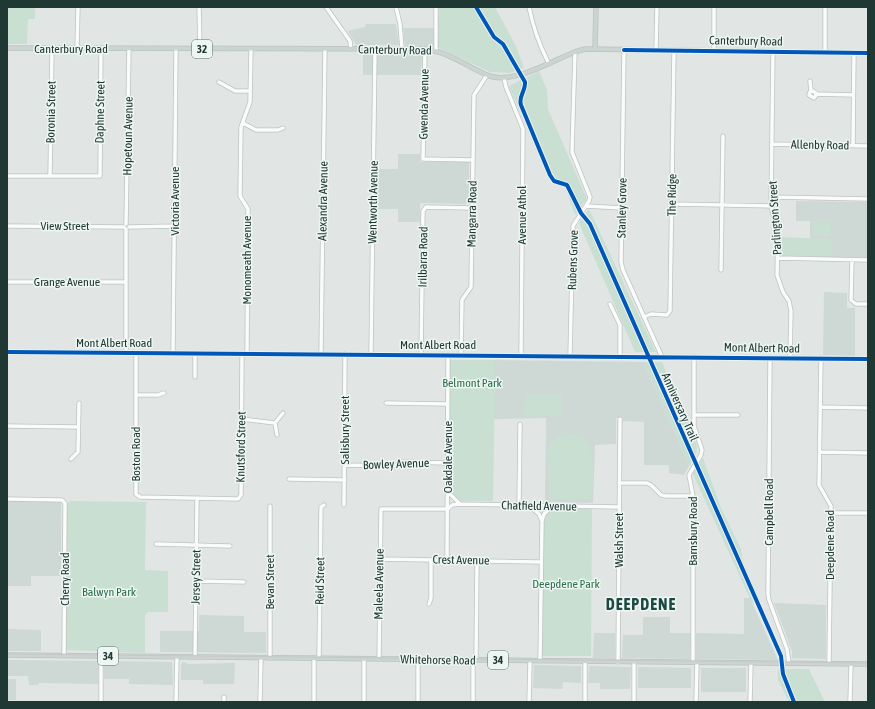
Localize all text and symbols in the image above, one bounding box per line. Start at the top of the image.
street label: Canterbury Road [709,33,783,49]
road number: 32 [192,40,212,58]
street label: Canterbury Road [34,42,108,56]
street label: Canterbury Road [358,42,432,58]
street label: Gwenda Avenue [416,68,432,140]
street label: Boronia Street [43,80,59,143]
street label: Daphne Street [92,80,108,144]
street label: Hopetoun Avenue [120,96,136,176]
street label: Allenby Road [791,137,849,153]
street label: Wentworth Avenue [365,160,381,244]
street label: Alexandra Avenue [315,161,331,241]
street label: Victoria Avenue [168,167,182,235]
street label: The Ridge [665,173,679,217]
street label: Stanley Grove [614,178,630,238]
street label: Mangarra Road [464,180,480,248]
street label: Parlington Street [765,180,785,256]
street label: Avenue Athol [515,185,529,244]
street label: Monomeath Avenue [240,216,254,304]
street label: View Street [40,219,90,233]
street label: Irilbarra Road [415,226,431,288]
street label: Rubens Grove [565,230,581,290]
street label: Grange Avenue [34,275,100,289]
street label: Mont Albert Road [76,336,152,350]
street label: Mont Albert Road [400,338,476,352]
street label: Mont Albert Road [724,340,800,356]
street label: Anniversary Trail [659,371,702,444]
park label: Belmont Park [442,376,502,390]
street label: Salisbury Street [338,395,352,464]
street label: Knutsford Street [233,411,249,483]
street label: Oakdale Avenue [441,421,455,493]
street label: Boston Road [129,427,143,481]
street label: Bowley Avenue [362,456,430,472]
street label: Campbell Road [762,478,776,546]
street label: Barnsbury Road [686,496,700,566]
street label: Chatfield Avenue [501,498,577,514]
street label: Deepdene Road [823,510,837,580]
street label: Walsh Street [612,512,626,568]
street label: Maleela Avenue [371,548,387,620]
street label: Jersey Street [189,549,203,605]
street label: Cherry Road [58,552,72,606]
street label: Crest Avenue [432,553,490,567]
street label: Bevan Street [263,554,277,610]
street label: Reid Street [313,556,327,605]
park label: Deepdene Park [532,577,600,591]
park label: Balwyn Park [82,585,137,599]
district label: DEEPDENE [606,595,676,613]
road number: 34 [98,647,118,665]
road number: 34 [488,651,508,669]
street label: Whitehorse Road [400,652,476,668]

